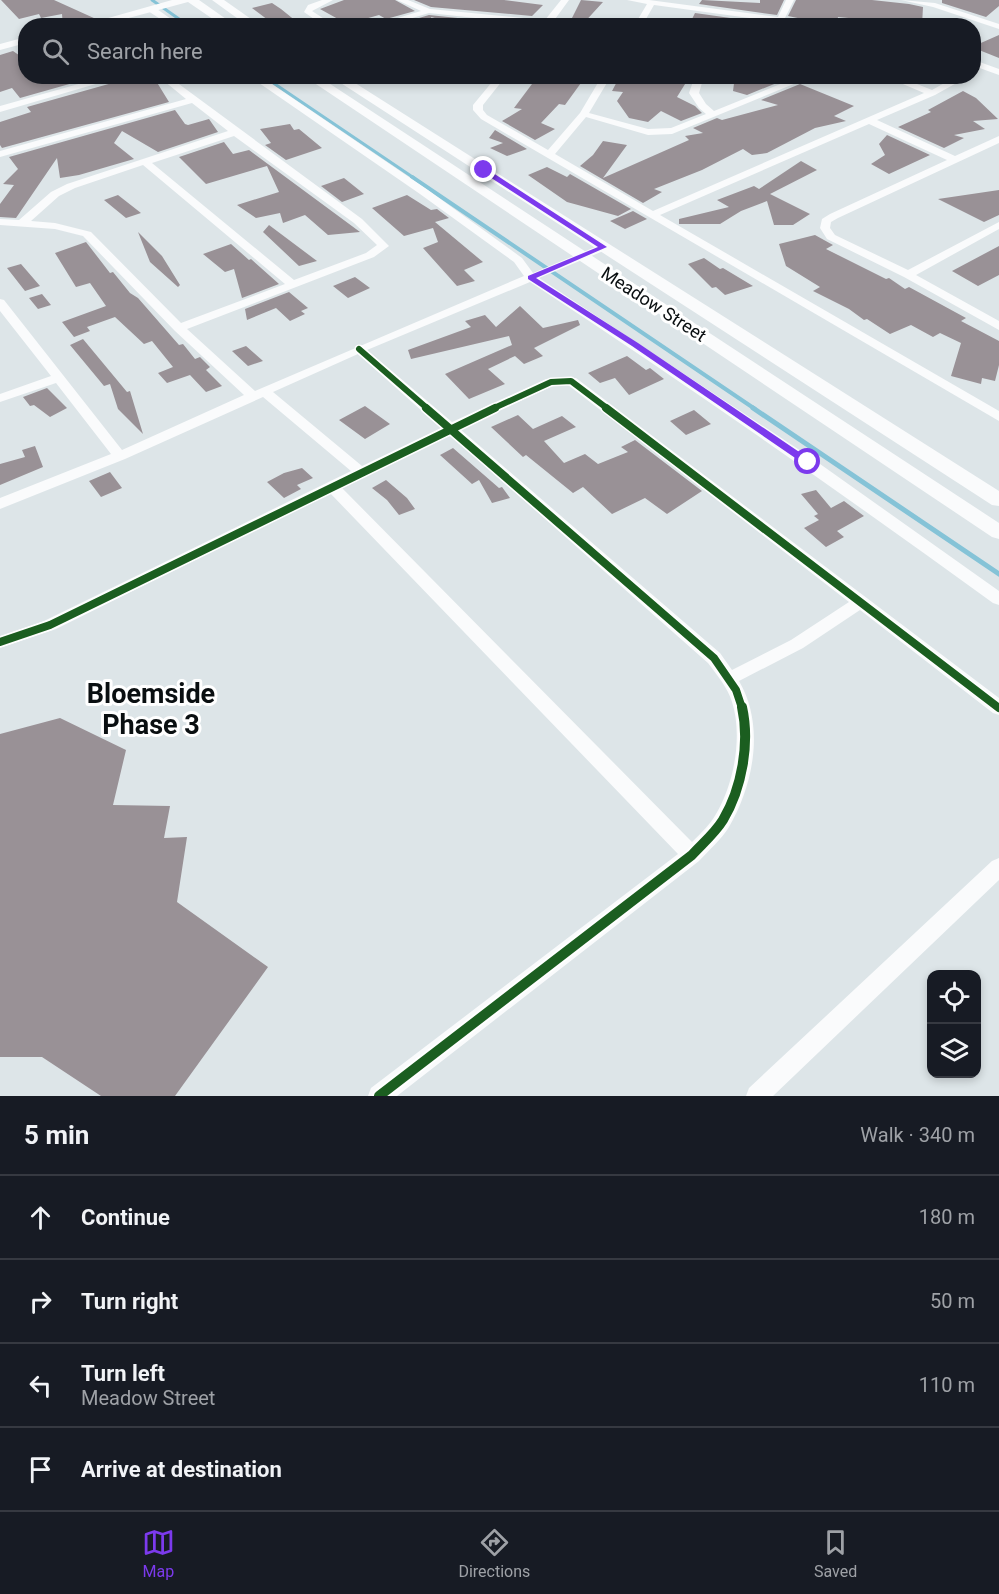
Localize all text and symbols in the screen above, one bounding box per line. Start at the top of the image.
search box [18,18,981,84]
icon: search [39,35,72,68]
text: Search here [87,39,203,64]
route end [470,156,496,182]
street label: Meadow Street [598,262,711,346]
route start [794,448,820,474]
district label: Bloemside Phase 3 [87,678,215,741]
map controls [927,970,981,1078]
button: locate [927,970,981,1024]
button: layers [927,1024,981,1078]
text: 5 min [24,1120,89,1150]
text: Walk · 340 m [860,1123,975,1147]
icon: ahead [24,1201,57,1234]
text: Continue [81,1205,170,1230]
text: 180 m [919,1205,975,1229]
icon: right [24,1285,57,1318]
text: Turn right [81,1289,178,1314]
text: 50 m [930,1289,975,1313]
text: Turn left [81,1361,165,1386]
icon: left [24,1369,57,1402]
text: 110 m [919,1373,975,1397]
text: Meadow Street [81,1386,215,1410]
icon: arrive [24,1453,57,1486]
text: Arrive at destination [81,1457,282,1482]
tab: Map [142,1526,175,1581]
tab: Directions [458,1526,530,1581]
tab: Saved [814,1526,857,1581]

